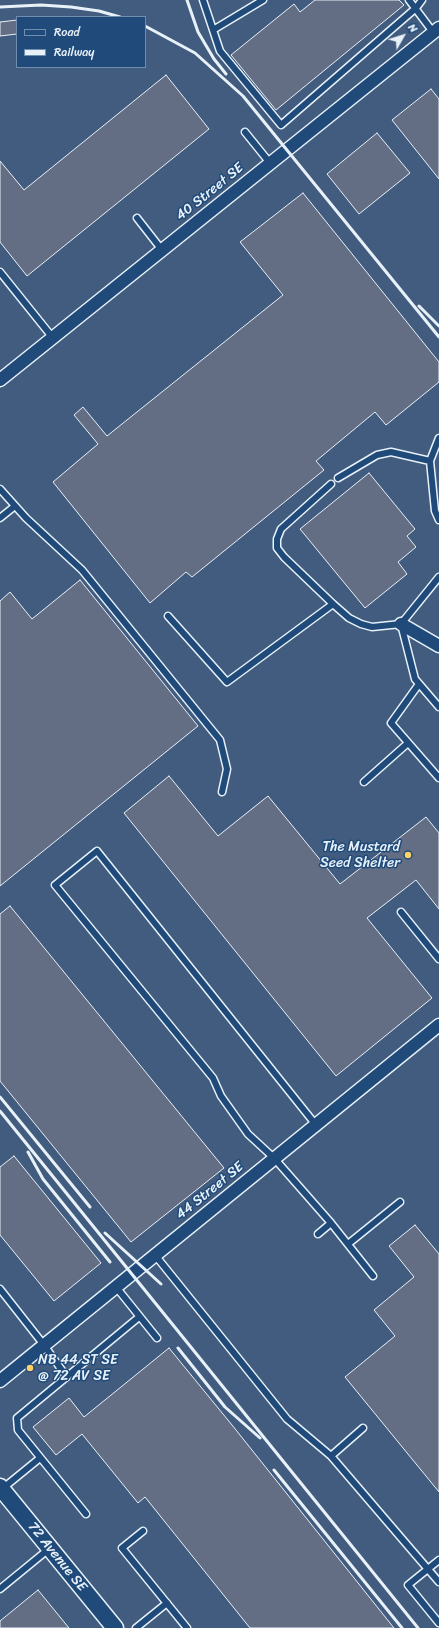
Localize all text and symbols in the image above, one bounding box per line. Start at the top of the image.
legend [16,16,146,68]
north arrow [383,16,423,56]
text: N [403,19,422,37]
text: Road [54,21,80,43]
text: Railway [54,41,95,63]
street label: 40 Street SE [173,160,247,224]
place label: The Mustard Seed Shelter [320,839,400,872]
marker: The Mustard Seed Shelter [403,850,413,860]
street label: 44 Street SE [173,1159,247,1223]
place label: NB 44 ST SE @ 72 AV SE [38,1352,118,1384]
marker: NB 44 ST SE @ 72 AV SE [25,1363,35,1373]
street label: 72 Avenue SE [24,1519,90,1595]

